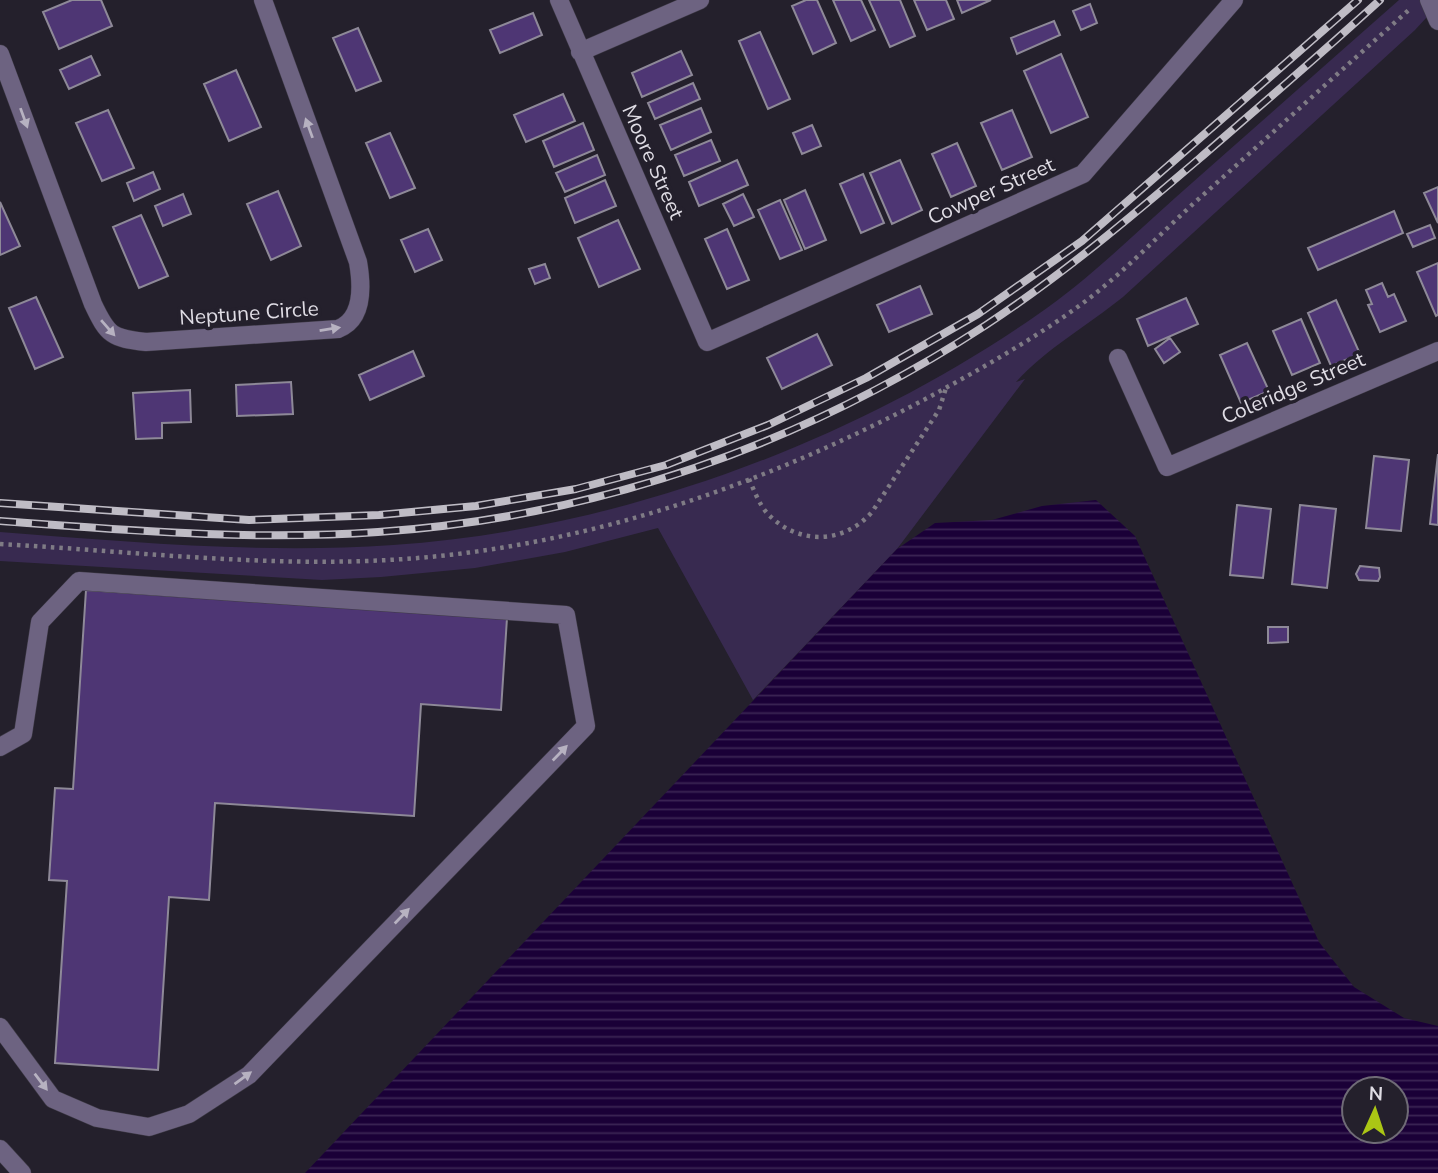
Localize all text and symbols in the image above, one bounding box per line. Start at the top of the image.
street label: Moore Street [615,100,691,224]
one-way arrow [18,108,29,129]
one-way arrow [304,117,315,138]
street label: Cowper Street [923,150,1059,231]
street label: Neptune Circle [178,294,320,332]
one-way arrow [100,320,115,337]
one-way arrow [319,323,341,334]
street label: Coleridge Street [1217,345,1370,431]
one-way arrow [551,744,568,761]
one-way arrow [393,908,409,925]
one-way arrow [233,1071,251,1086]
one-way arrow [33,1073,47,1091]
north arrow [1340,1075,1410,1145]
text: N [1368,1081,1384,1107]

